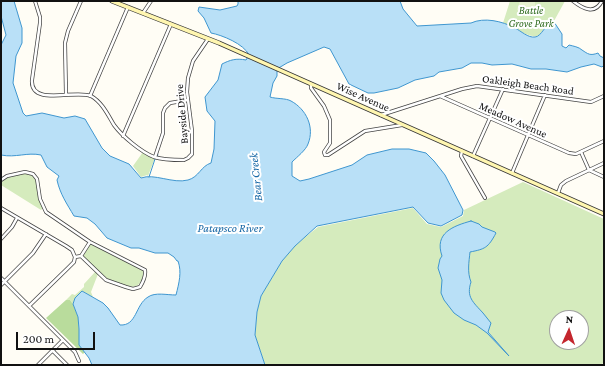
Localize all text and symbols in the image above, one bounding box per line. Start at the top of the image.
park label: Battle Grove Park [508,4,554,30]
street label: Oakleigh Beach Road [481,72,575,98]
street label: Wise Avenue [335,79,391,115]
street label: Bayside Drive [173,84,191,144]
street label: Meadow Avenue [477,99,549,141]
water label: Bear Creek [246,152,266,202]
water label: Patapsco River [197,221,263,235]
north arrow [549,310,589,350]
text: N [566,313,574,325]
scale bar [18,324,97,350]
text: 200 m [23,332,54,346]

